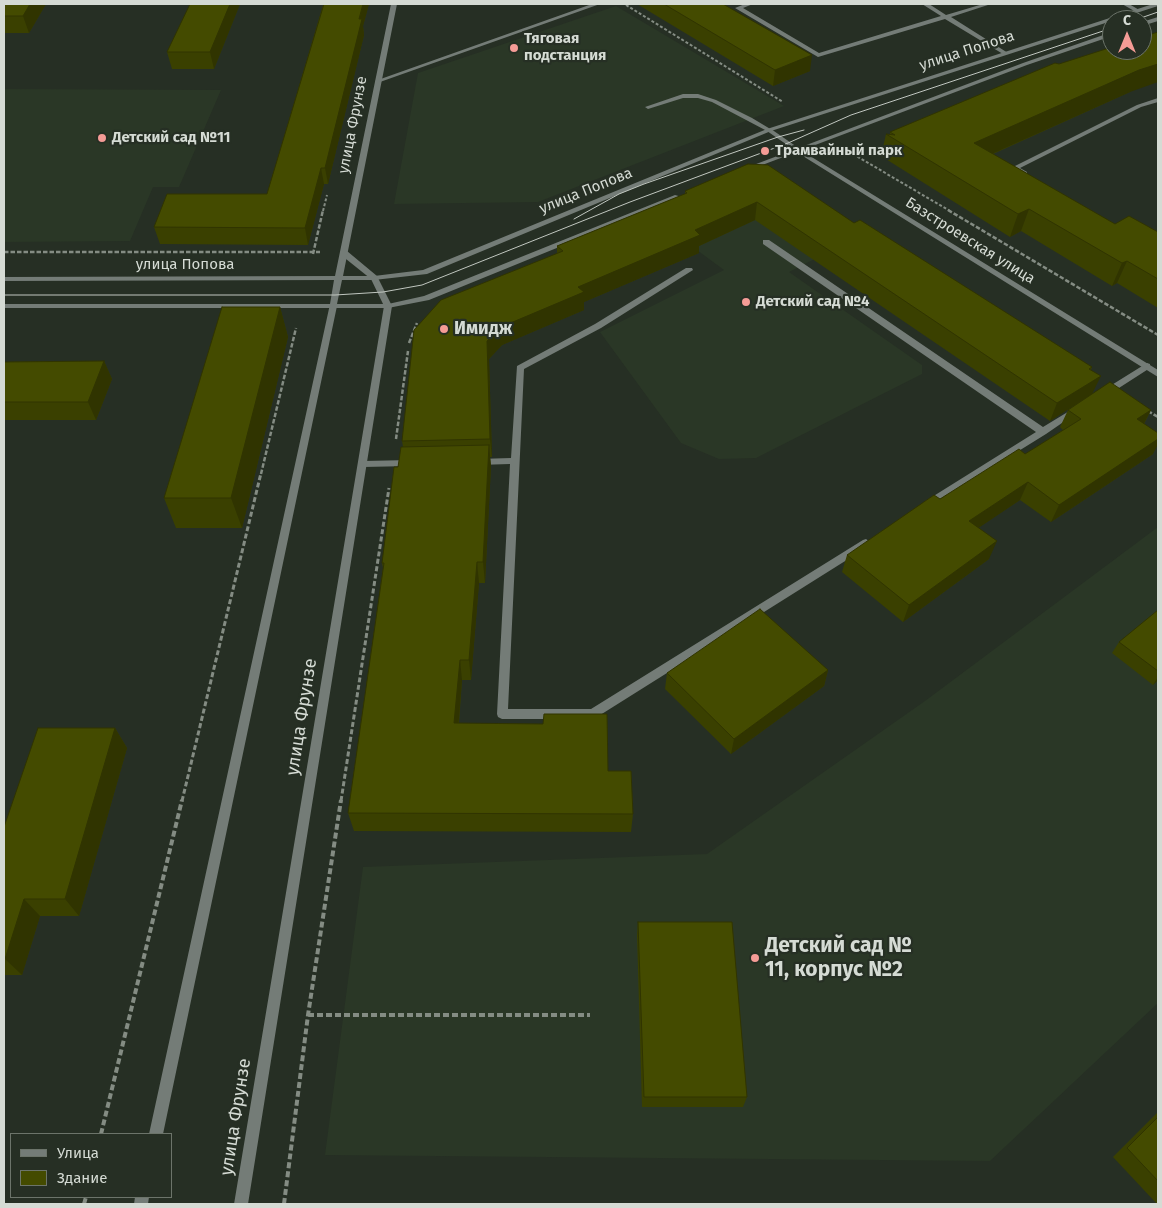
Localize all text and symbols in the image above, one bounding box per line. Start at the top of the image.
north arrow [1102,10,1152,60]
text: С [1123,12,1131,29]
street label: улица Попова [917,27,1017,75]
place label: Тяговая подстанция [524,30,606,65]
marker: Тяговая подстанция [508,42,520,54]
street label: улица Фрунзе [335,75,371,175]
place label: Детский сад №11 [112,129,231,147]
marker: Детский сад №11 [96,132,108,144]
place label: Трамвайный парк [775,142,902,160]
marker: Трамвайный парк [759,145,771,157]
street label: улица Попова [537,164,635,218]
street label: Базстроевская улица [902,194,1038,288]
street label: улица Попова [136,256,234,274]
place label: Детский сад №4 [756,293,869,311]
marker: Детский сад №4 [740,296,752,308]
place label: Имидж [454,318,512,340]
marker: Имидж [438,323,450,335]
street label: улица Фрунзе [282,657,322,777]
place label: Детский сад № 11, корпус №2 [765,933,912,983]
marker: Детский сад № 11, корпус №2 [749,952,761,964]
street label: улица Фрунзе [216,1057,256,1177]
legend [10,1133,172,1198]
text: Улица [57,1144,99,1162]
text: Здание [57,1169,107,1187]

